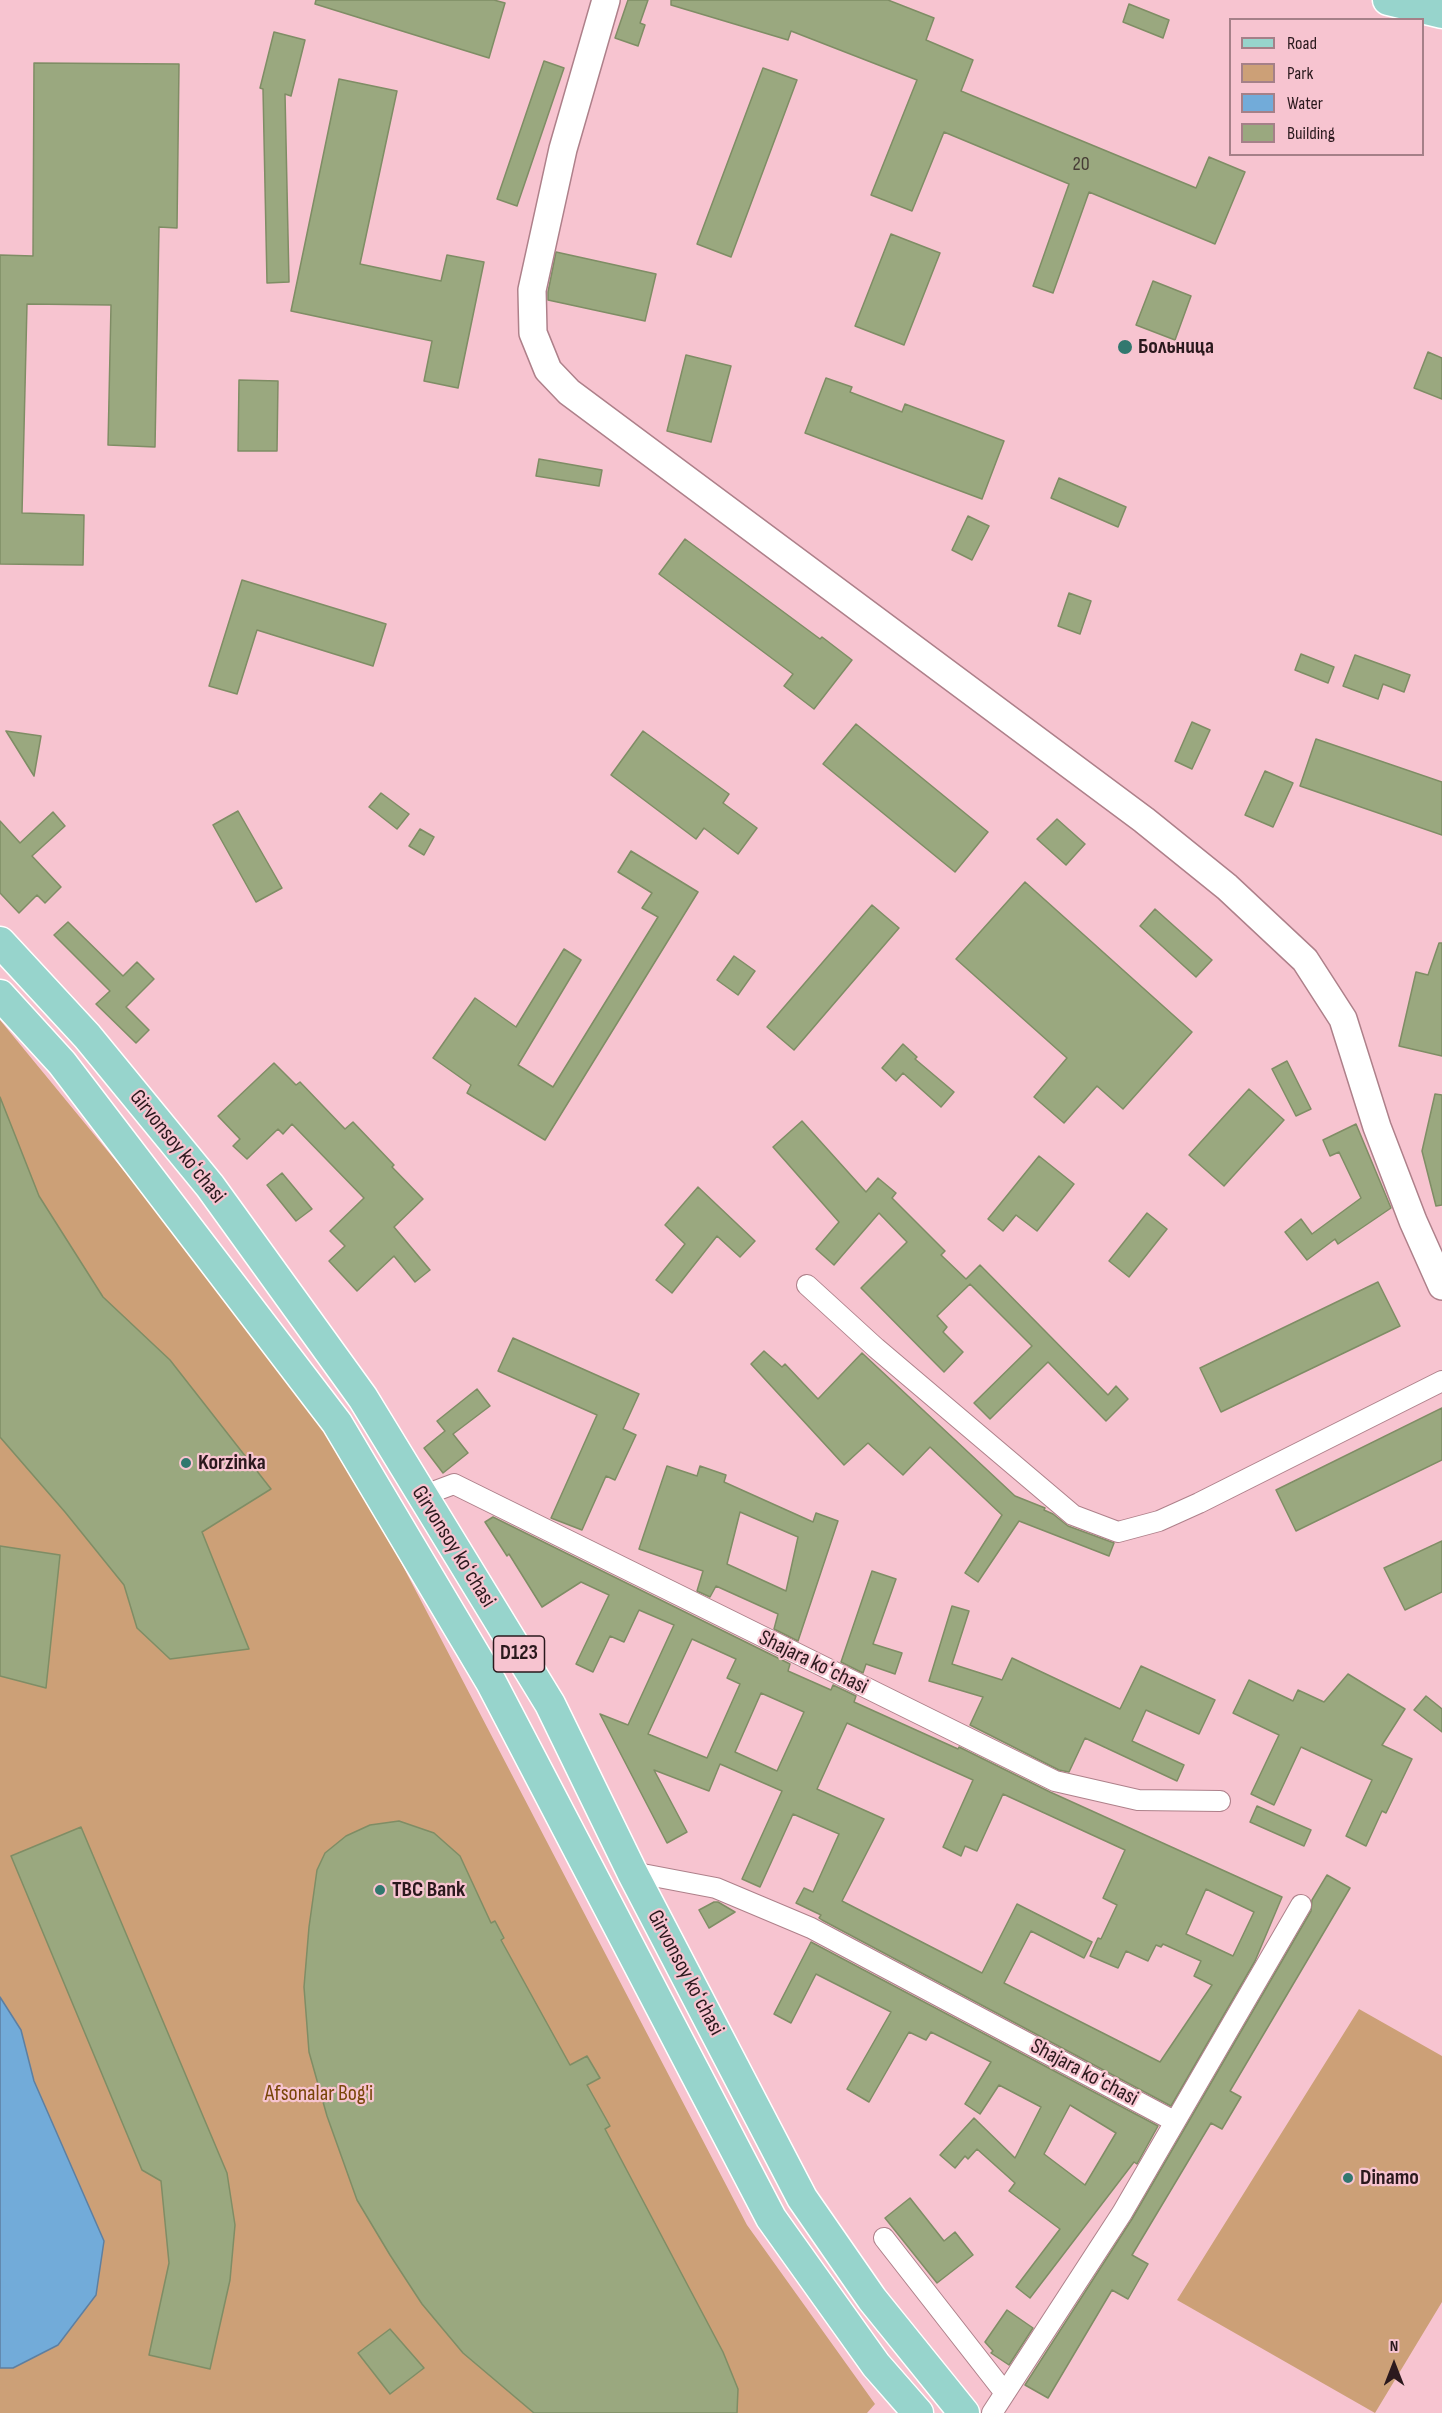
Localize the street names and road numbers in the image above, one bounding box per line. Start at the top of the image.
street label: Girvonsoy koʻchasi [123,1085,231,1209]
street label: Girvonsoy koʻchasi [405,1481,501,1613]
street label: Shajara koʻchasi [754,1625,872,1701]
road number: D123 [494,1636,544,1672]
street label: Girvonsoy koʻchasi [641,1906,729,2040]
street label: Shajara koʻchasi [1026,2034,1142,2112]

